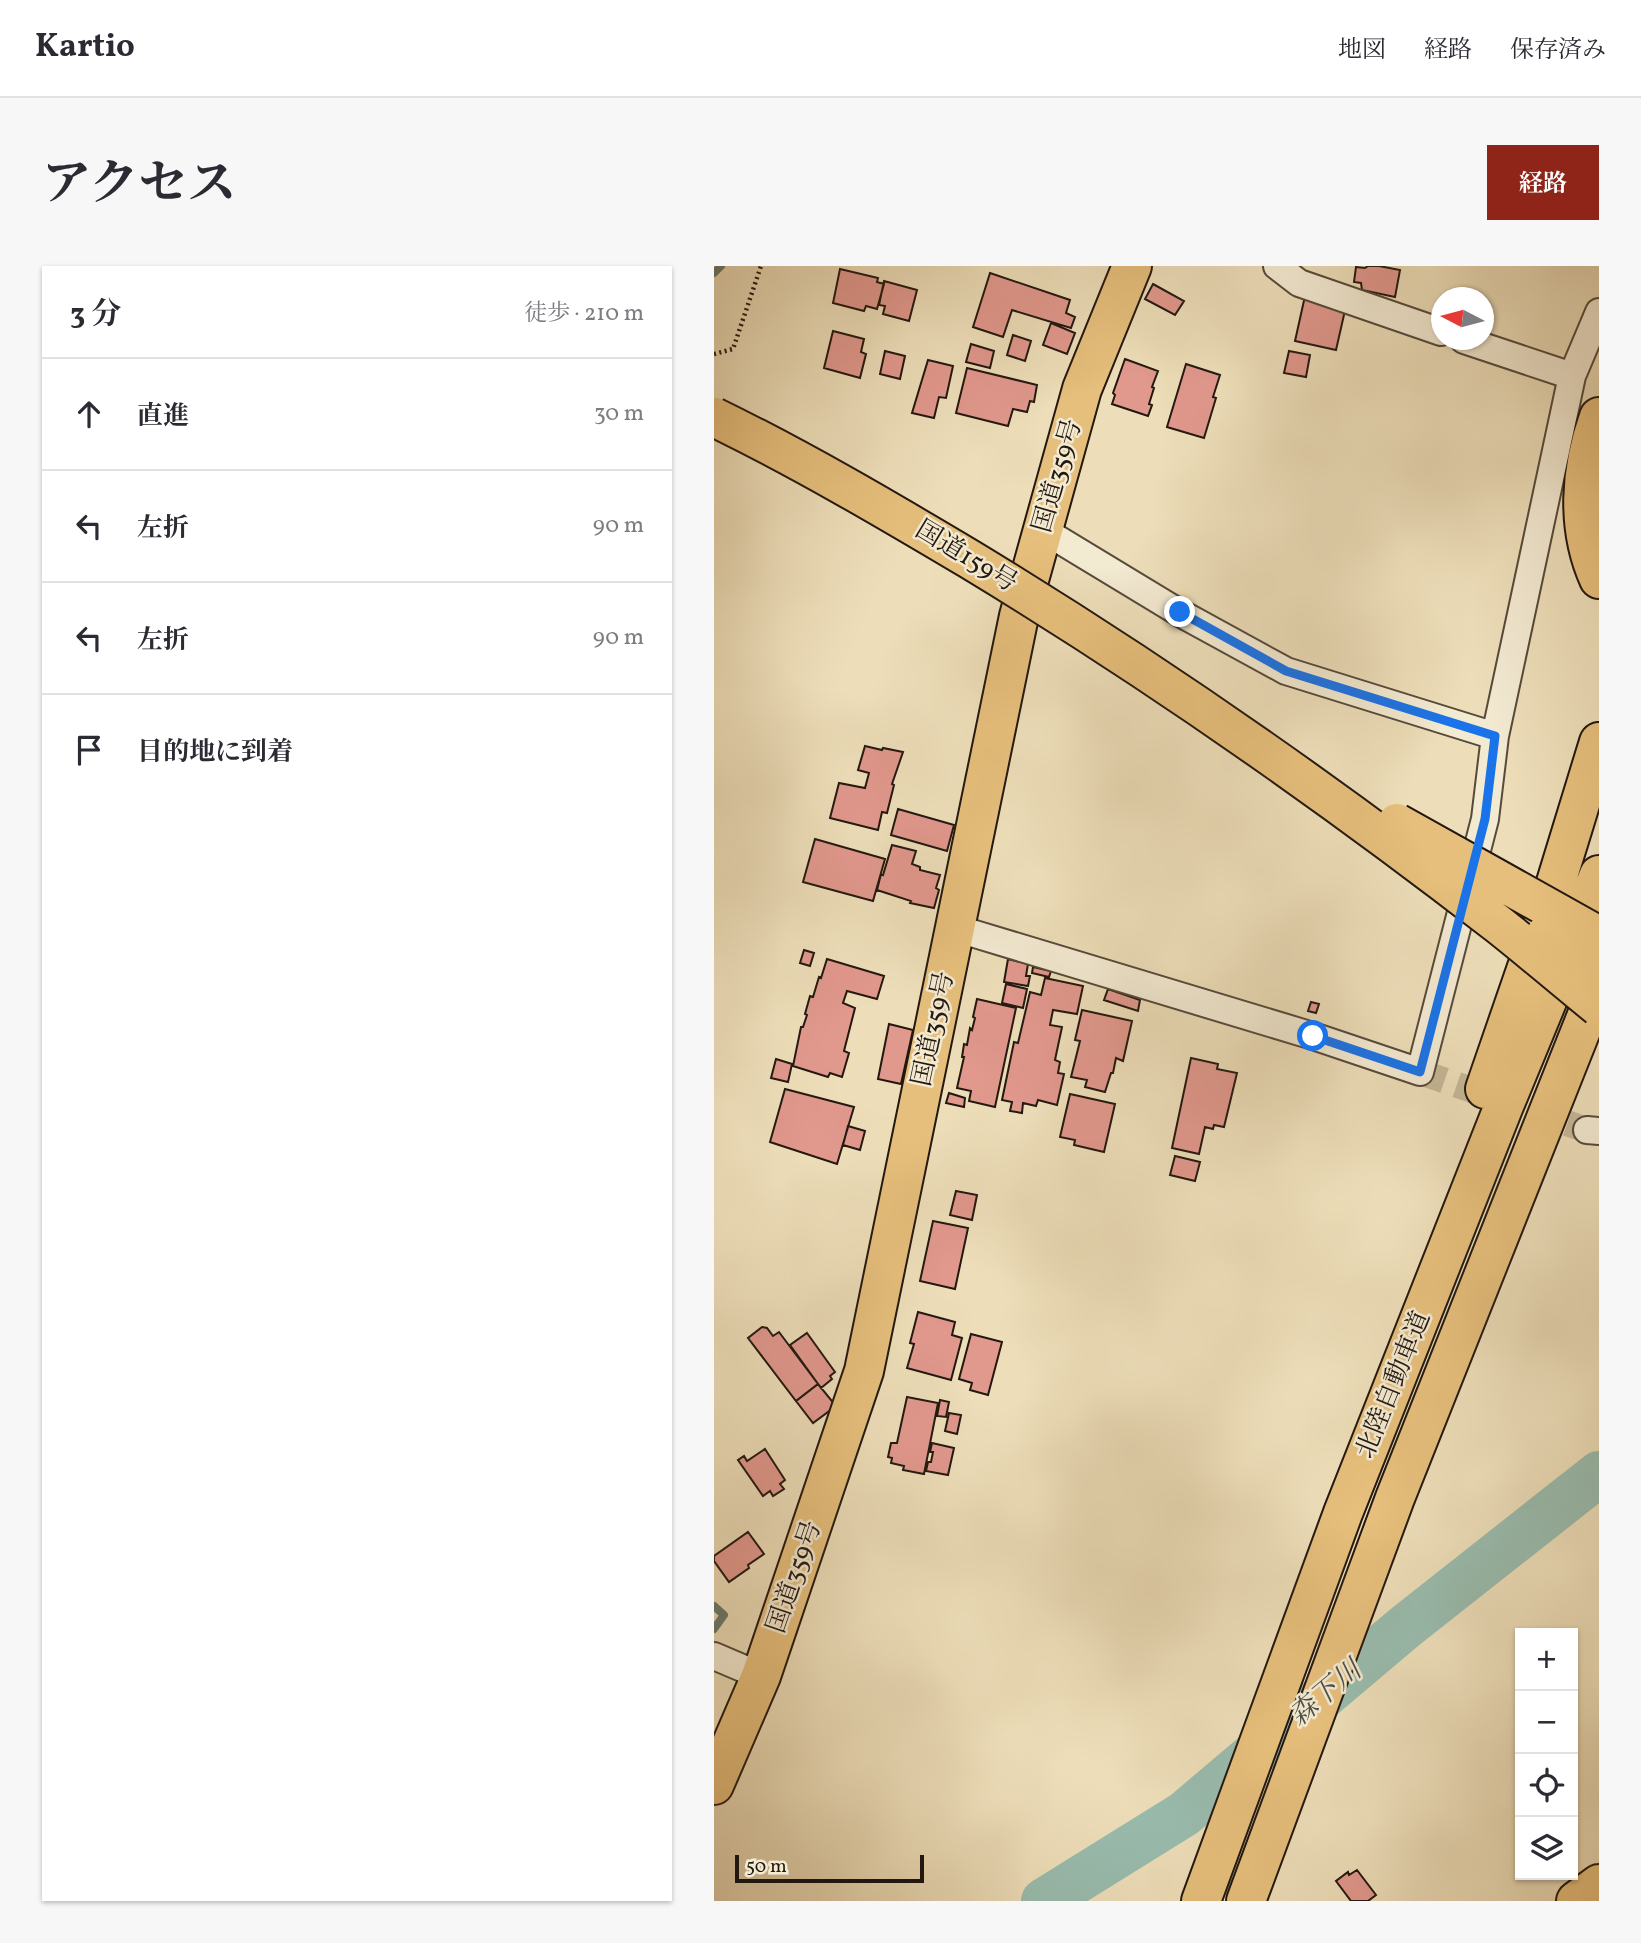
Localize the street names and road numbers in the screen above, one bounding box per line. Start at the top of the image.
street label: 国道359号 [1025,415,1091,537]
street label: 国道159号 [908,512,1024,602]
street label: 国道359号 [904,968,964,1090]
street label: 北陸自動車道 [1348,1306,1440,1464]
street label: 国道359号 [759,1516,831,1638]

